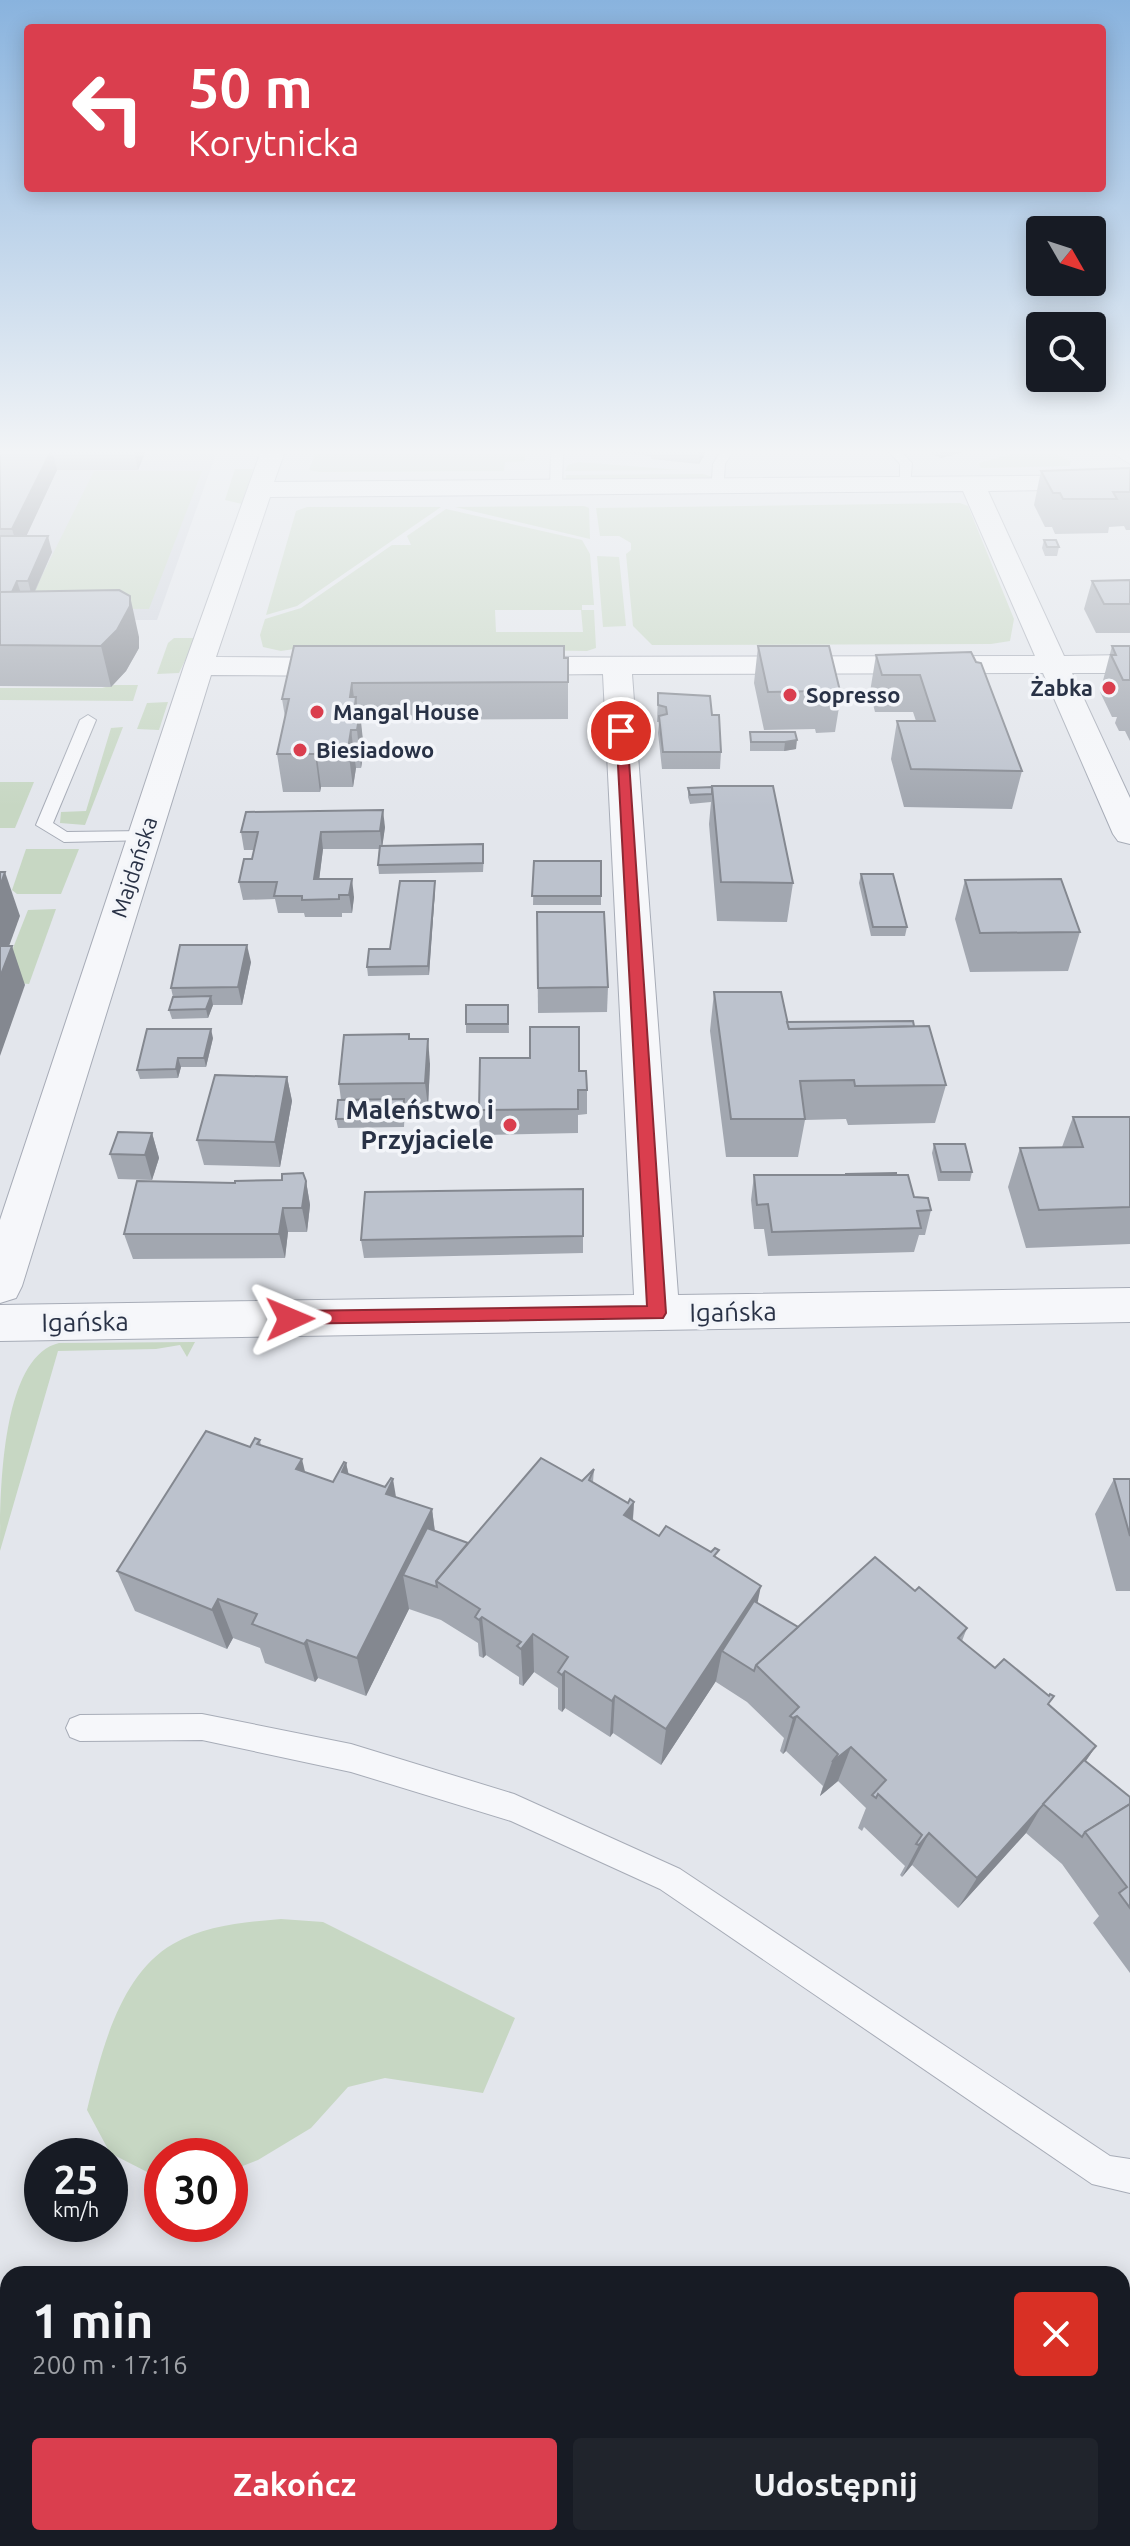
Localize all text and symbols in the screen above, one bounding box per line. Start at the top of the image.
icon: left [56,56,160,160]
text: 50 m [188,56,313,119]
text: Korytnicka [188,122,359,163]
north arrow [1026,216,1106,296]
map controls [1026,216,1106,392]
button: search [1026,312,1106,392]
place label: Żabka [1030,675,1093,700]
marker: Żabka [1100,679,1118,697]
place label: Sopresso [806,682,900,707]
marker: Sopresso [781,686,799,704]
pin [587,697,655,765]
place label: Mangal House [333,699,479,724]
marker: Mangal House [308,703,326,721]
icon: arrive [599,709,643,753]
place label: Biesiadowo [316,737,434,762]
marker: Biesiadowo [291,741,309,759]
street label: Majdańska [105,813,162,920]
place label: Maleństwo i Przyjaciele [346,1095,494,1154]
marker: Maleństwo i Przyjaciele [501,1116,519,1134]
position arrow [248,1277,332,1361]
street label: Igańska [689,1296,777,1327]
street label: Igańska [41,1306,129,1337]
speed limit sign: 30 [144,2138,248,2242]
text: 25 [53,2157,99,2202]
text: km/h [53,2198,99,2221]
button: close [1014,2292,1098,2376]
text: 1 min [32,2293,153,2347]
text: 200 m · 17:16 [32,2350,188,2379]
button: Zakończ [32,2438,557,2530]
button: Udostępnij [573,2438,1098,2530]

